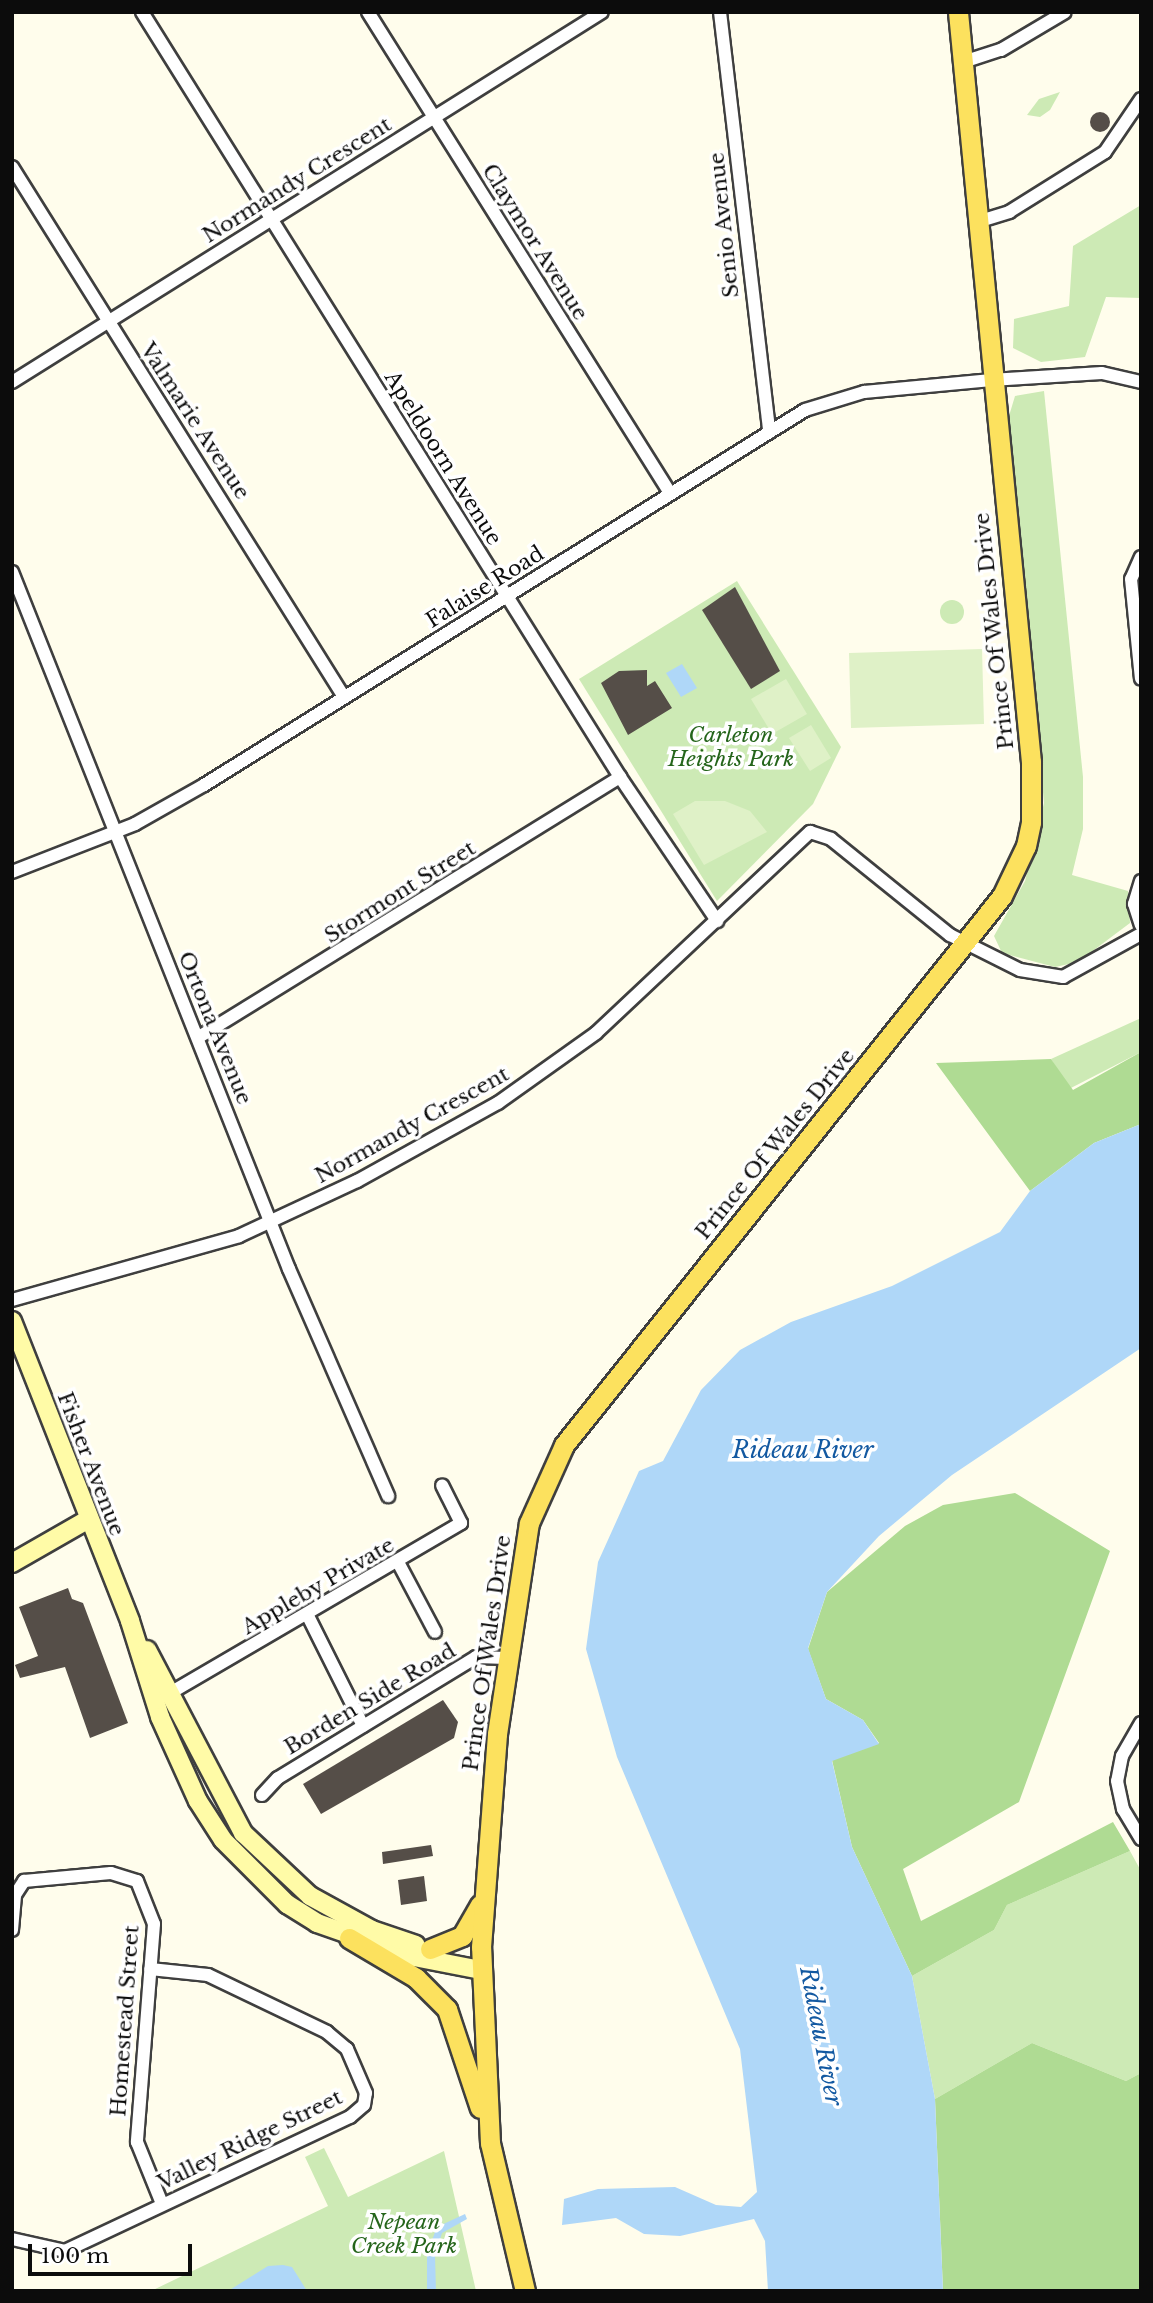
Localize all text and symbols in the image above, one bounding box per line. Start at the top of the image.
street label: Normandy Crescent [198,112,396,248]
street label: Senio Avenue [704,151,744,299]
street label: Claymor Avenue [476,159,594,325]
street label: Valmarie Avenue [135,338,255,504]
street label: Apeldoorn Avenue [379,366,507,550]
street label: Prince Of Wales Drive [969,511,1019,751]
street label: Falaise Road [421,541,549,633]
park label: Carleton Heights Park [668,722,794,772]
street label: Stormont Street [320,835,480,949]
street label: Ortona Avenue [173,947,257,1109]
street label: Prince Of Wales Drive [690,1043,860,1245]
street label: Normandy Crescent [311,1061,513,1189]
street label: Fisher Avenue [52,1388,130,1540]
water label: Rideau River [732,1436,874,1464]
street label: Appleby Private [237,1532,399,1640]
street label: Prince Of Wales Drive [458,1533,516,1773]
street label: Borden Side Road [280,1638,460,1760]
street label: Homestead Street [106,1925,144,2117]
water label: Rideau River [794,1964,848,2108]
street label: Valley Ridge Street [153,2084,347,2196]
park label: Nepean Creek Park [351,2209,457,2259]
scale bar [32,2230,196,2274]
text: 100 m [41,2243,109,2269]

